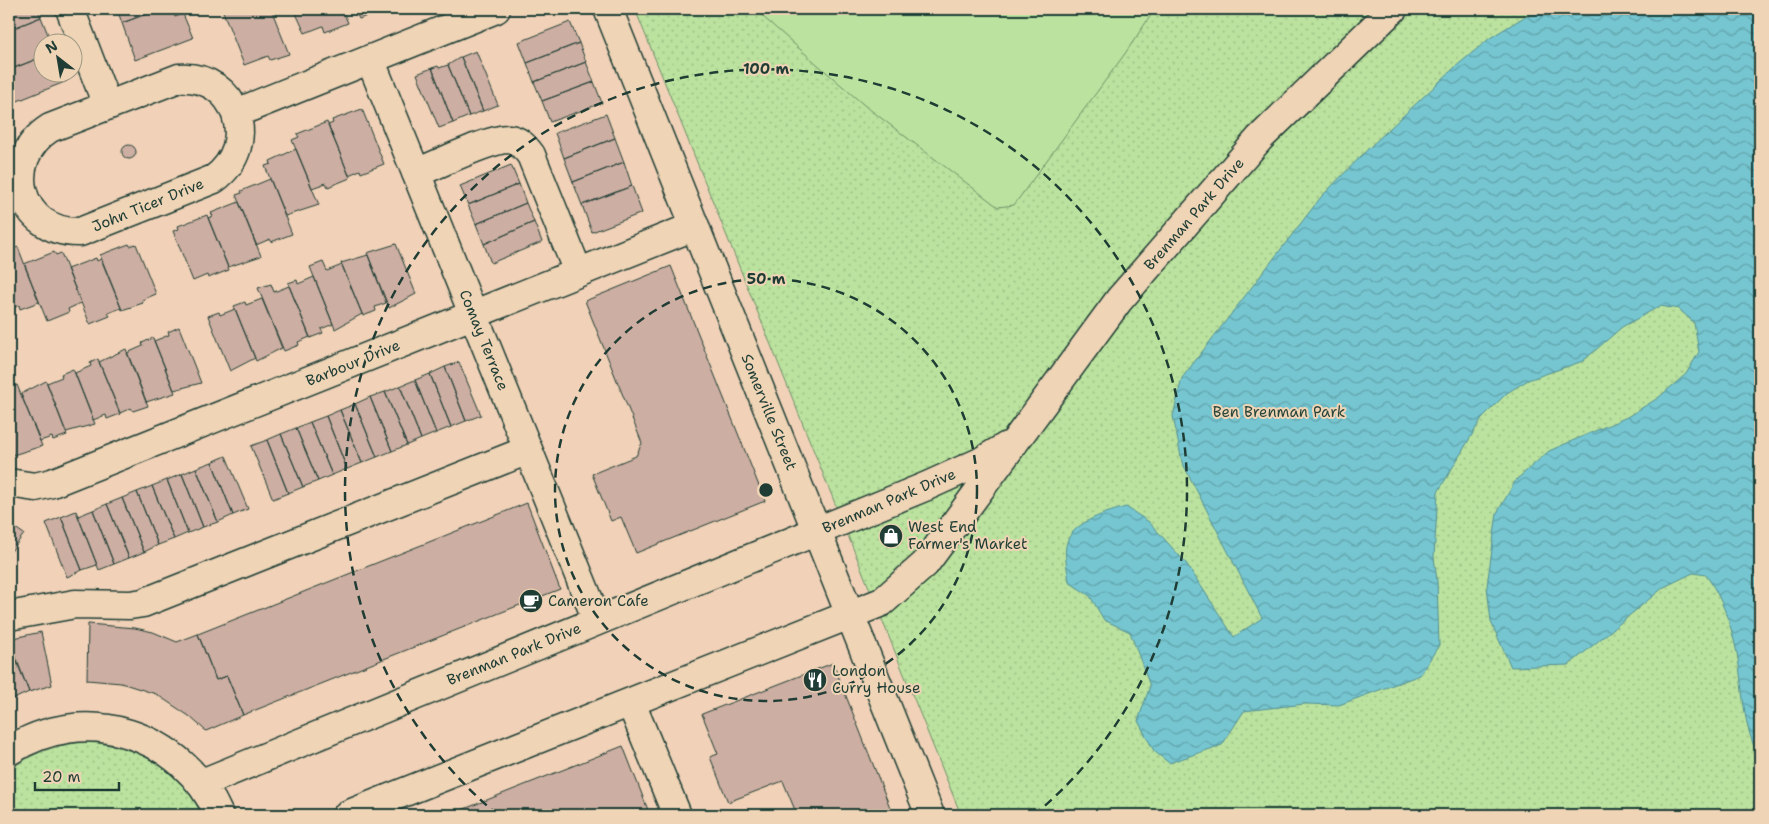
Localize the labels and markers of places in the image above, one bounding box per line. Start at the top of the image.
centre of rings [757,481,775,499]
place label: West End Farmer's Market [908,517,1028,554]
shop icon: West End Farmer's Market [878,523,904,549]
cafe icon: Cameron Cafe [518,588,544,614]
place label: Cameron Cafe [548,591,649,611]
place label: London Curry House [832,661,921,698]
restaurant icon: London Curry House [802,667,828,693]

